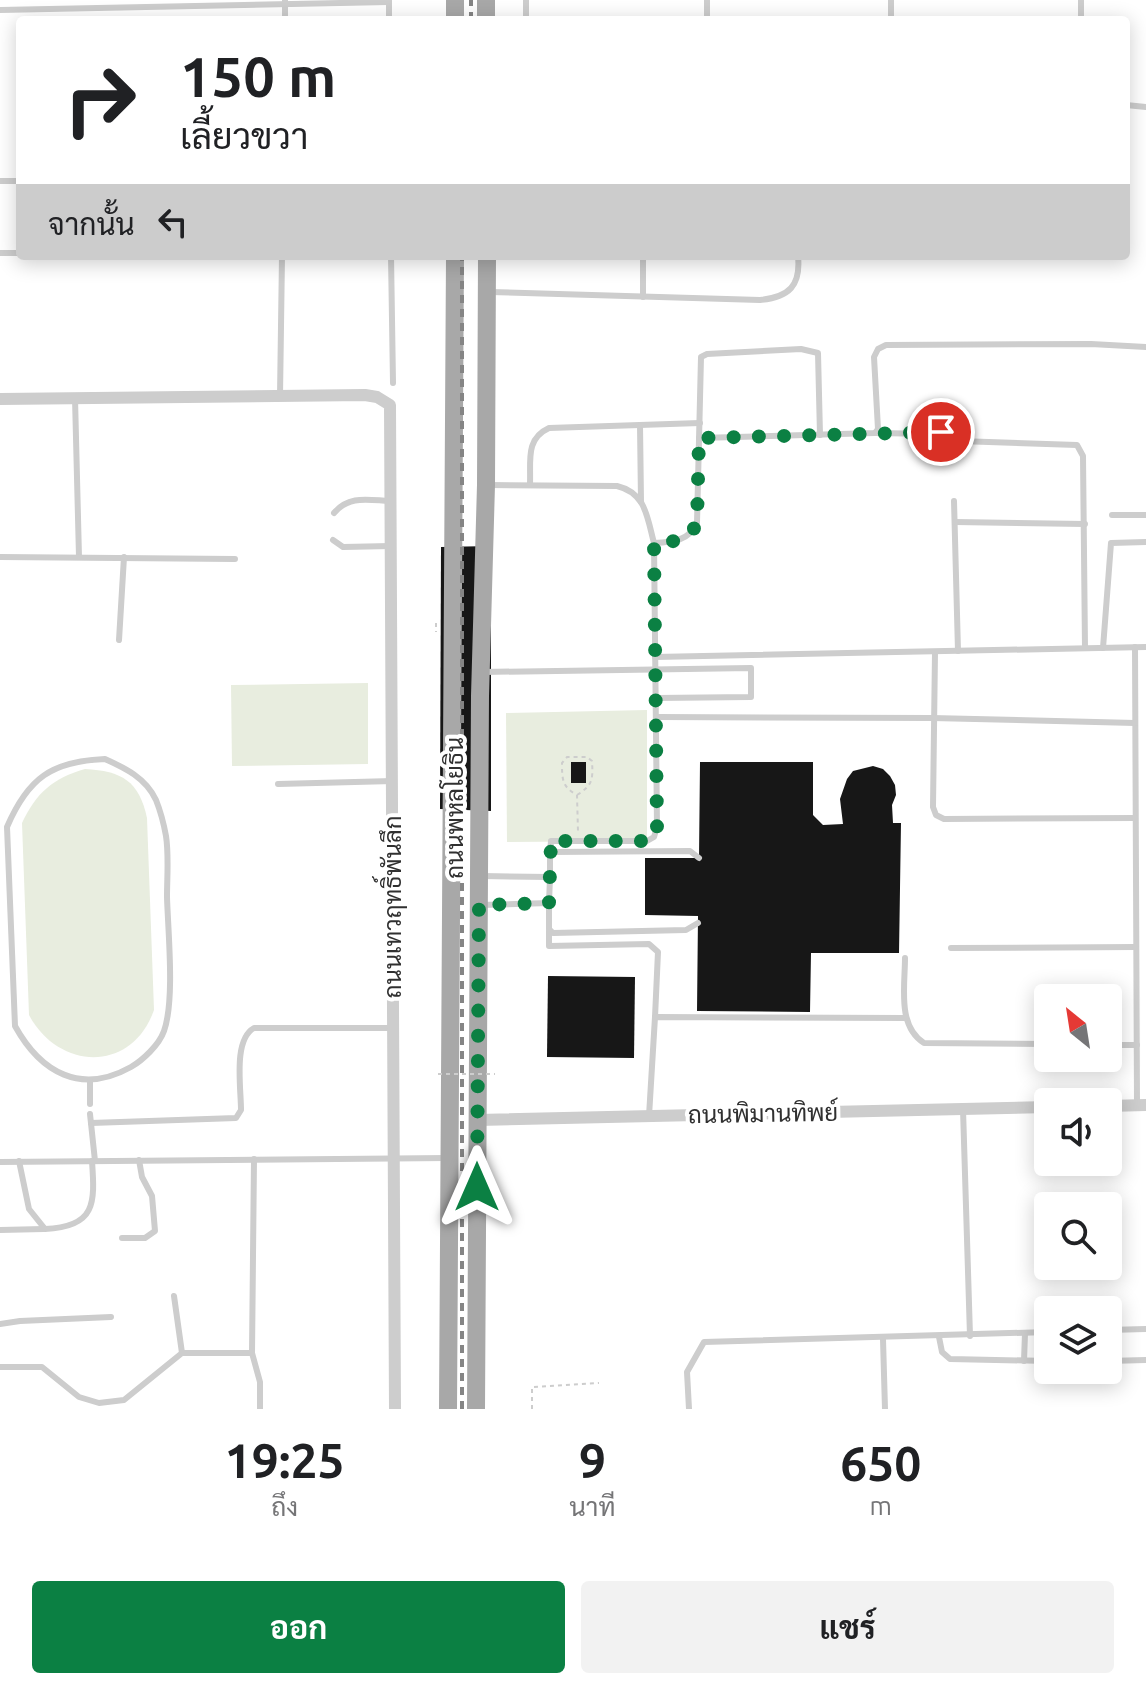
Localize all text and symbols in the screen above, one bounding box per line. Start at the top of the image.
text: 150 m [180,45,336,108]
icon: right [48,48,152,152]
text: เลี้ยวขวา [180,115,308,156]
icon: left [151,200,195,244]
text: จากนั้น [48,207,135,241]
pin [907,398,975,466]
icon: arrive [919,410,963,454]
street label: ถนนพหลโยธิน [439,737,468,879]
street label: ถนนเทวฤทธิ์พันลึก [371,815,407,999]
north arrow [1034,984,1122,1072]
map controls [1034,984,1122,1384]
button: sound [1034,1088,1122,1176]
street label: ถนนพิมานทิพย์ [688,1097,838,1128]
position arrow [435,1145,519,1229]
button: search [1034,1192,1122,1280]
button: layers [1034,1296,1122,1384]
text: 19:25 [225,1433,345,1487]
text: 9 [579,1433,606,1487]
text: 650 [840,1436,921,1490]
text: m [870,1491,892,1520]
text: ถึง [271,1492,298,1521]
text: นาที [569,1492,616,1521]
button: ออก [32,1581,565,1673]
button: แชร์ [581,1581,1114,1673]

